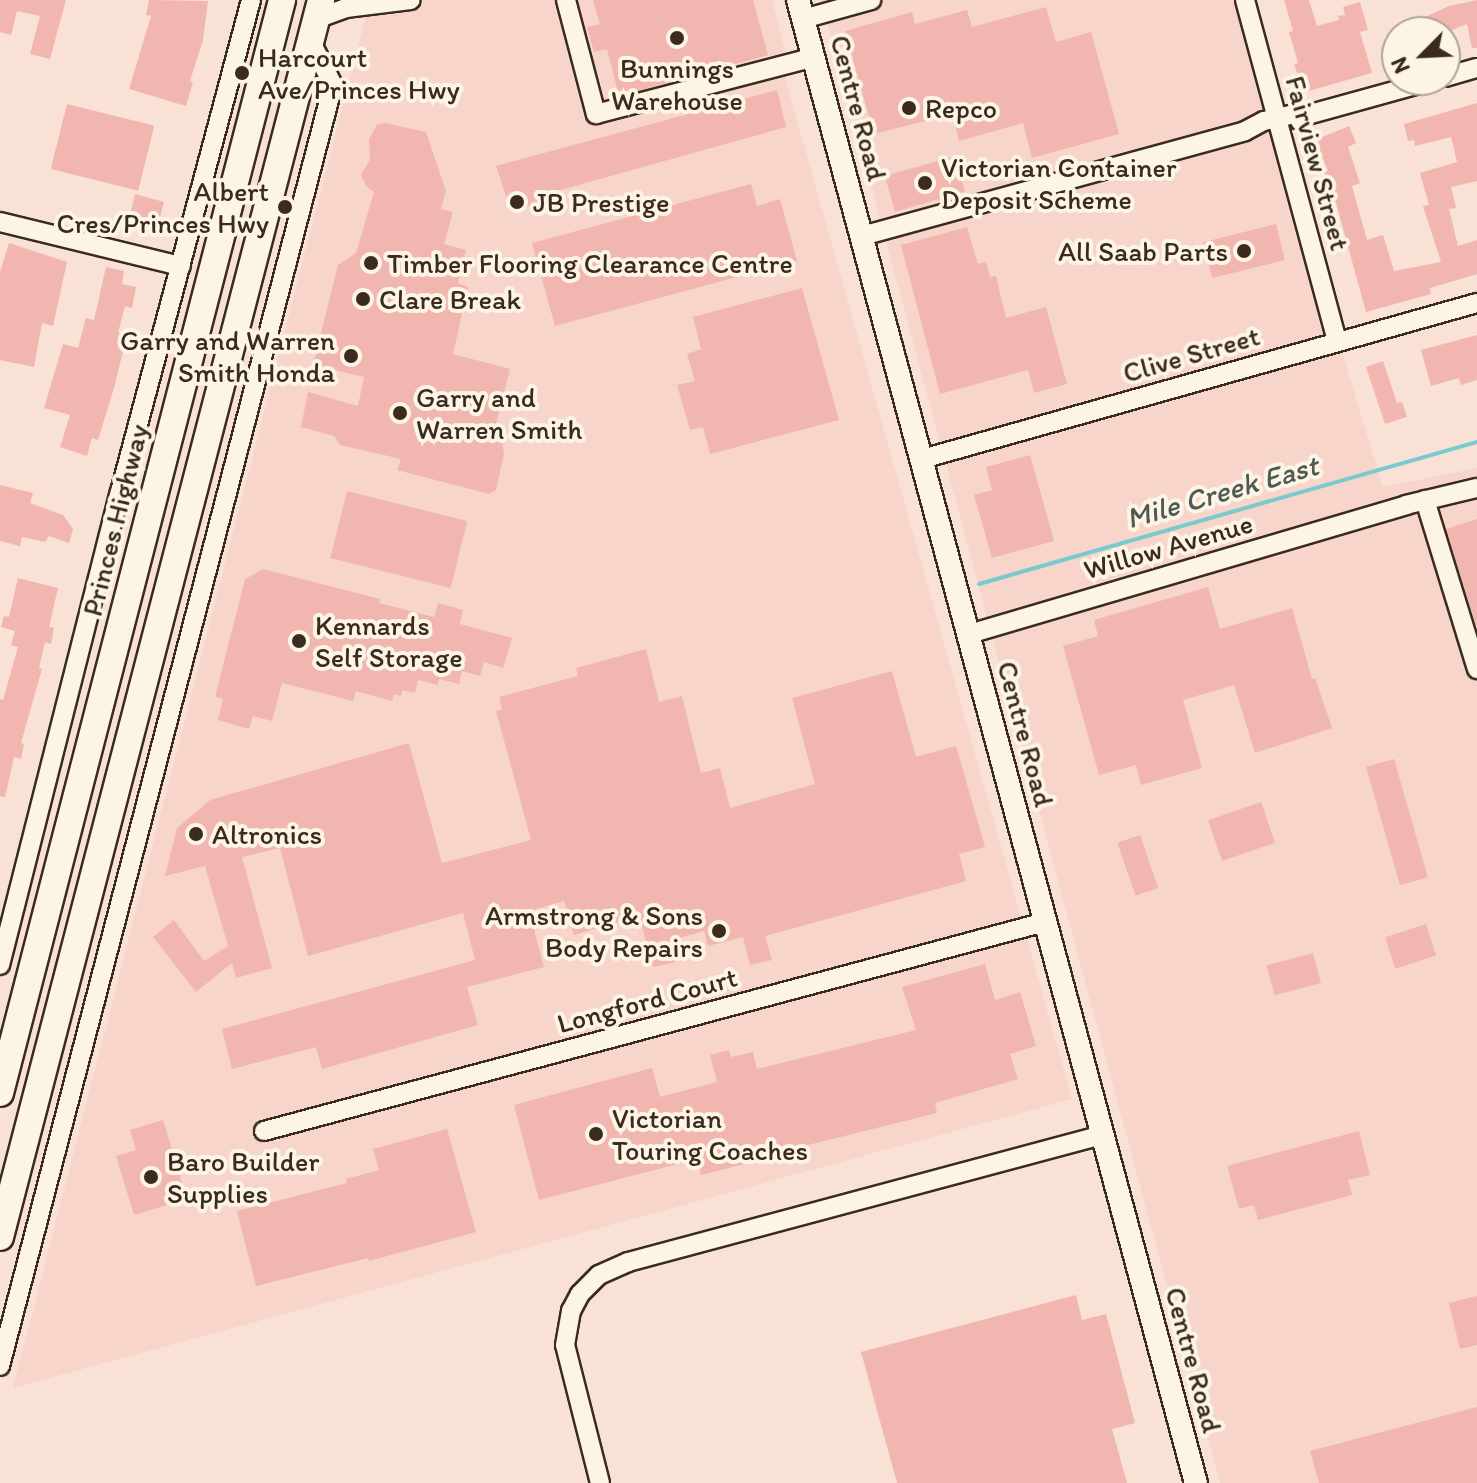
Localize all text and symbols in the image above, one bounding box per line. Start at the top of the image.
north arrow [1381,16,1461,96]
marker: Bunnings Warehouse [668,29,686,47]
street label: Centre Road [824,32,894,184]
place label: Harcourt Ave/Princes Hwy [258,40,460,106]
place label: Bunnings Warehouse [611,51,743,117]
text: N [1385,53,1416,77]
marker: Harcourt Ave/Princes Hwy [233,64,251,82]
street label: Fairview Street [1279,72,1357,254]
place label: Repco [925,91,997,125]
marker: Repco [900,99,918,117]
place label: Victorian Container Deposit Scheme [941,150,1177,216]
place label: Albert Cres/Princes Hwy [57,174,269,240]
marker: Victorian Container Deposit Scheme [916,174,934,192]
place label: JB Prestige [533,185,669,219]
marker: JB Prestige [508,193,526,211]
marker: Albert Cres/Princes Hwy [276,198,294,216]
place label: All Saab Parts [1059,234,1228,268]
marker: All Saab Parts [1235,242,1253,260]
place label: Timber Flooring Clearance Centre [387,246,793,280]
marker: Timber Flooring Clearance Centre [362,254,380,272]
place label: Clare Break [379,282,520,316]
marker: Clare Break [354,290,372,308]
street label: Clive Street [1119,319,1263,389]
place label: Garry and Warren Smith Honda [120,323,335,389]
marker: Garry and Warren Smith Honda [342,347,360,365]
place label: Garry and Warren Smith [416,380,582,446]
marker: Garry and Warren Smith [391,404,409,422]
street label: Princes Highway [75,421,155,619]
water label: Mile Creek East [1121,447,1323,537]
street label: Willow Avenue [1080,506,1256,586]
place label: Kennards Self Storage [315,608,462,674]
marker: Kennards Self Storage [290,632,308,650]
street label: Centre Road [991,658,1061,810]
place label: Altronics [212,817,322,851]
marker: Altronics [187,825,205,843]
place label: Armstrong & Sons Body Repairs [484,898,703,964]
marker: Armstrong & Sons Body Repairs [710,922,728,940]
street label: Longford Court [553,960,741,1040]
place label: Victorian Touring Coaches [612,1101,808,1167]
marker: Victorian Touring Coaches [587,1125,605,1143]
place label: Baro Builder Supplies [167,1144,320,1210]
marker: Baro Builder Supplies [142,1168,160,1186]
street label: Centre Road [1159,1284,1229,1436]

